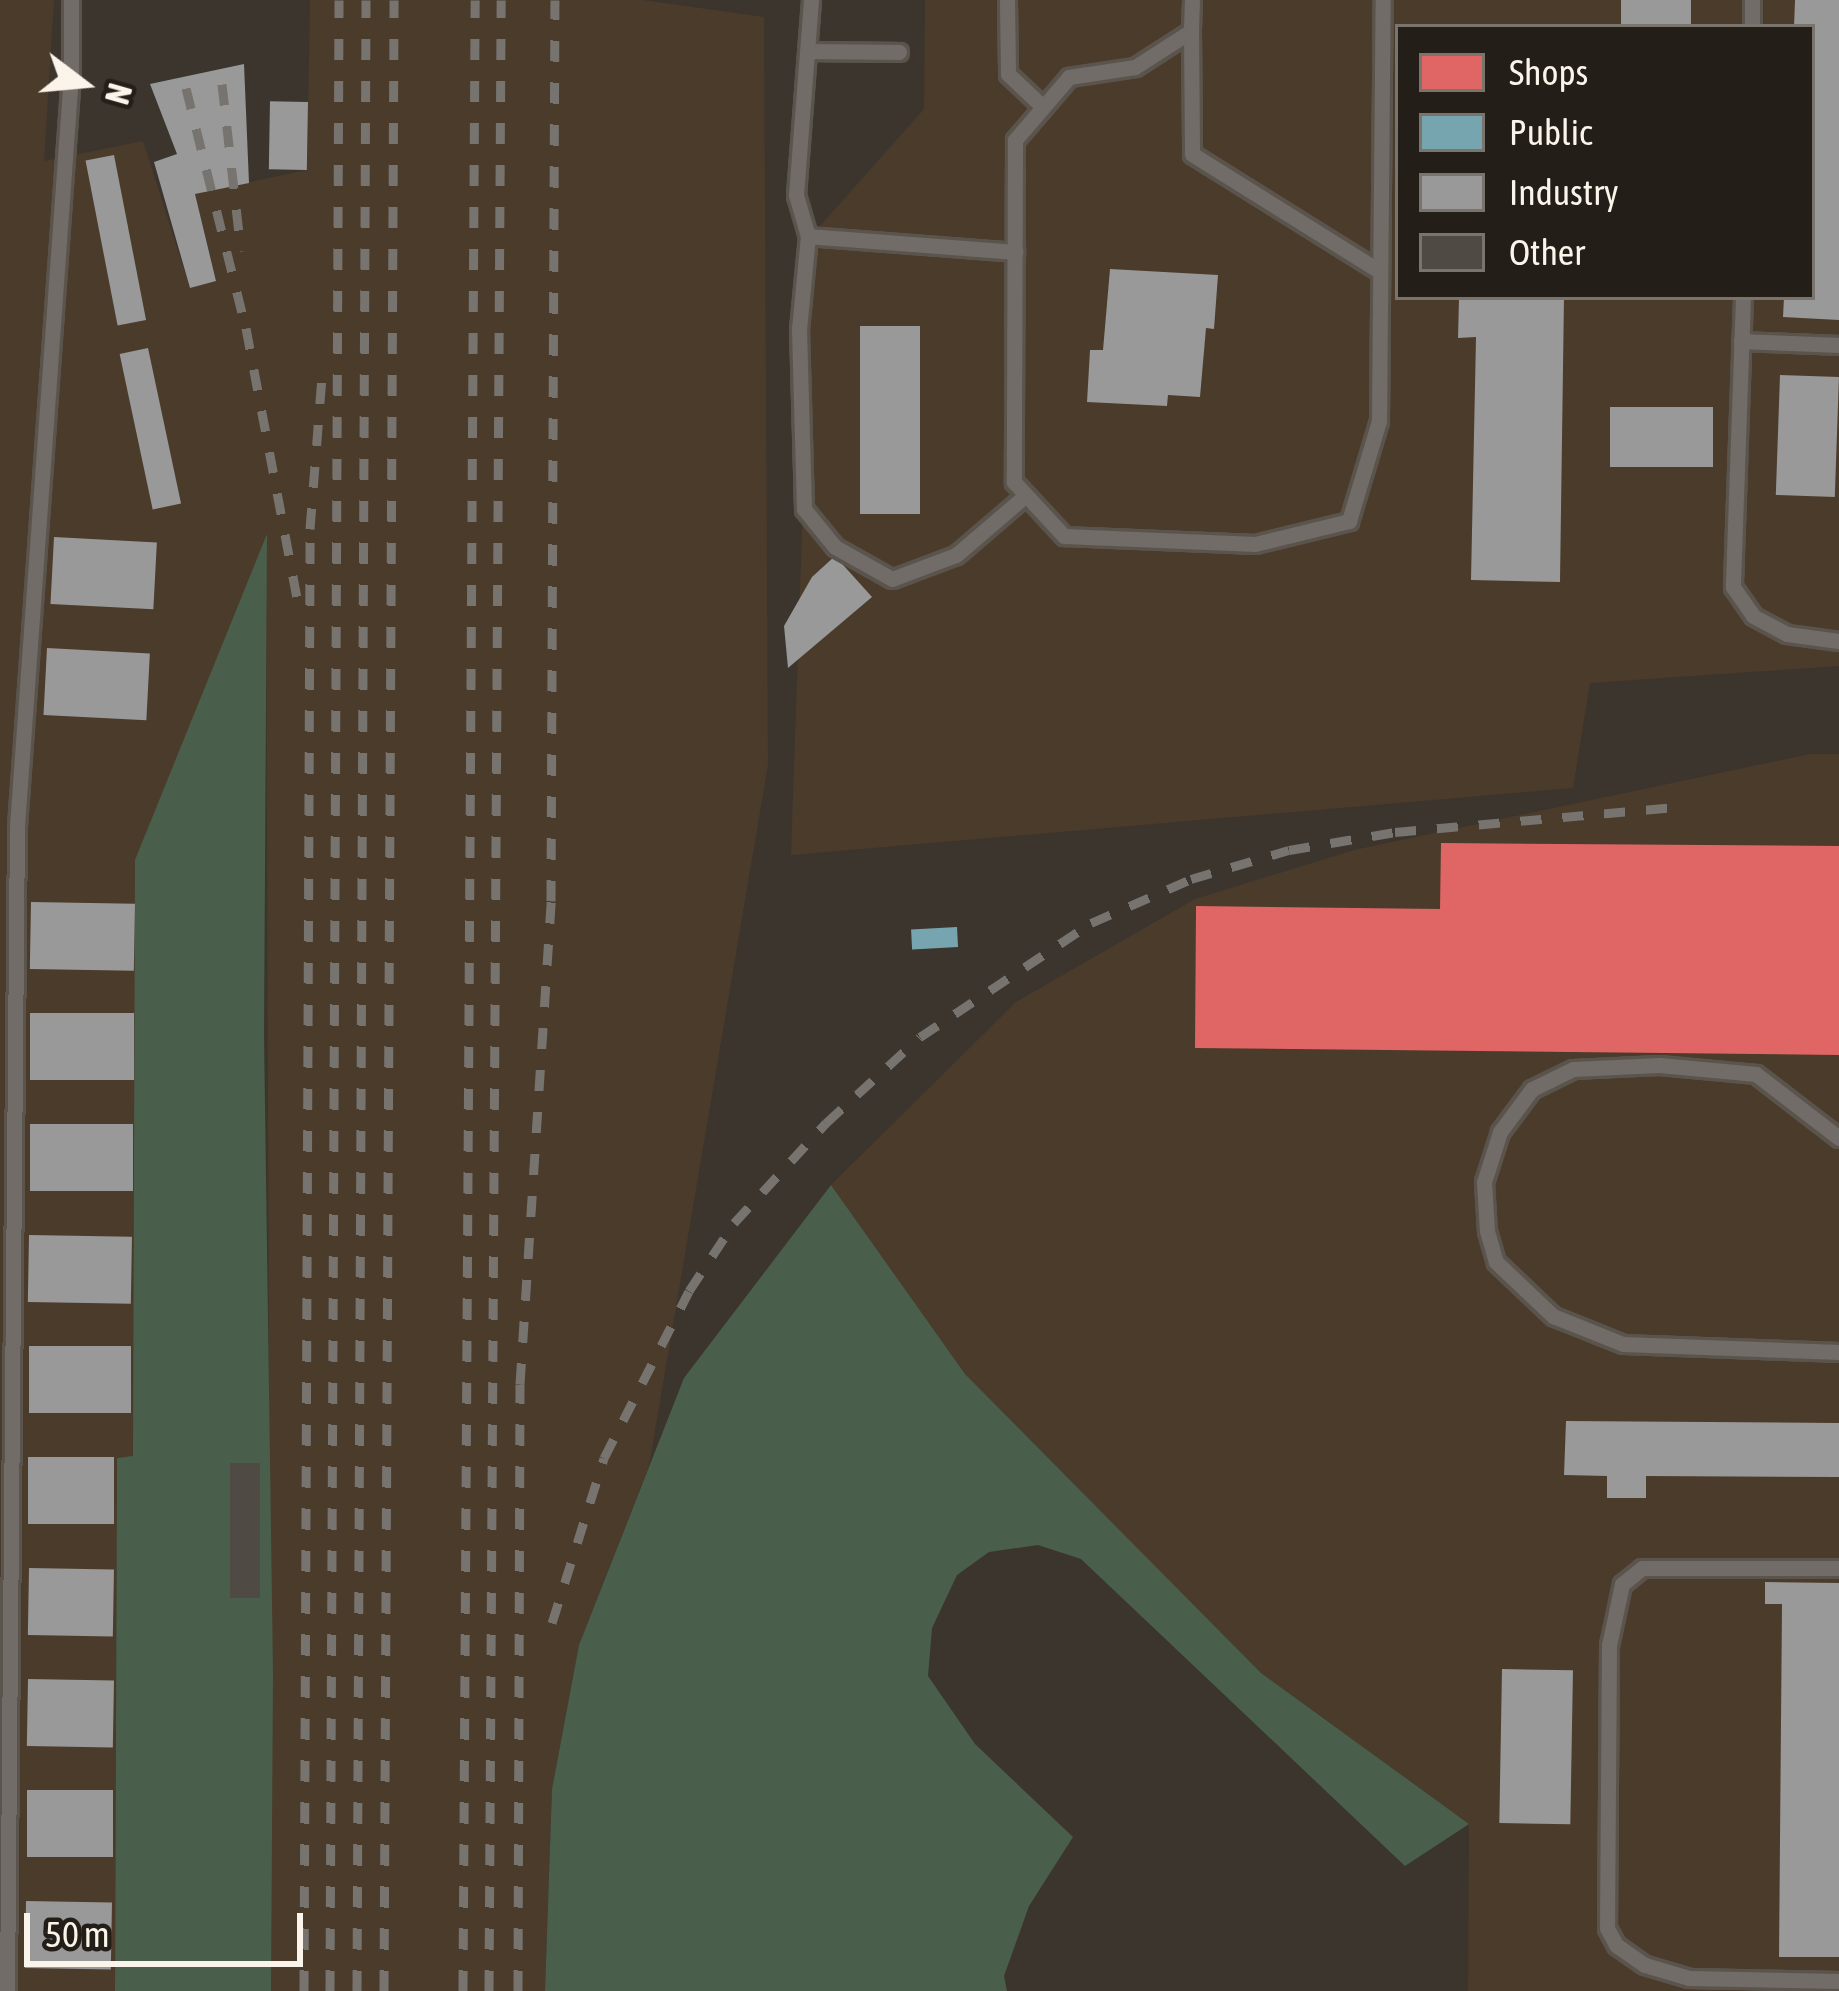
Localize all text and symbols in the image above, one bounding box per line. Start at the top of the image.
north arrow [24,24,144,144]
legend [1395,24,1815,300]
text: Shops [1509,51,1588,93]
text: N [98,79,140,109]
text: Public [1509,111,1592,153]
text: Industry [1509,171,1619,213]
text: Other [1509,231,1585,273]
scale bar [30,1889,309,1963]
text: 50 m [45,1913,110,1955]

